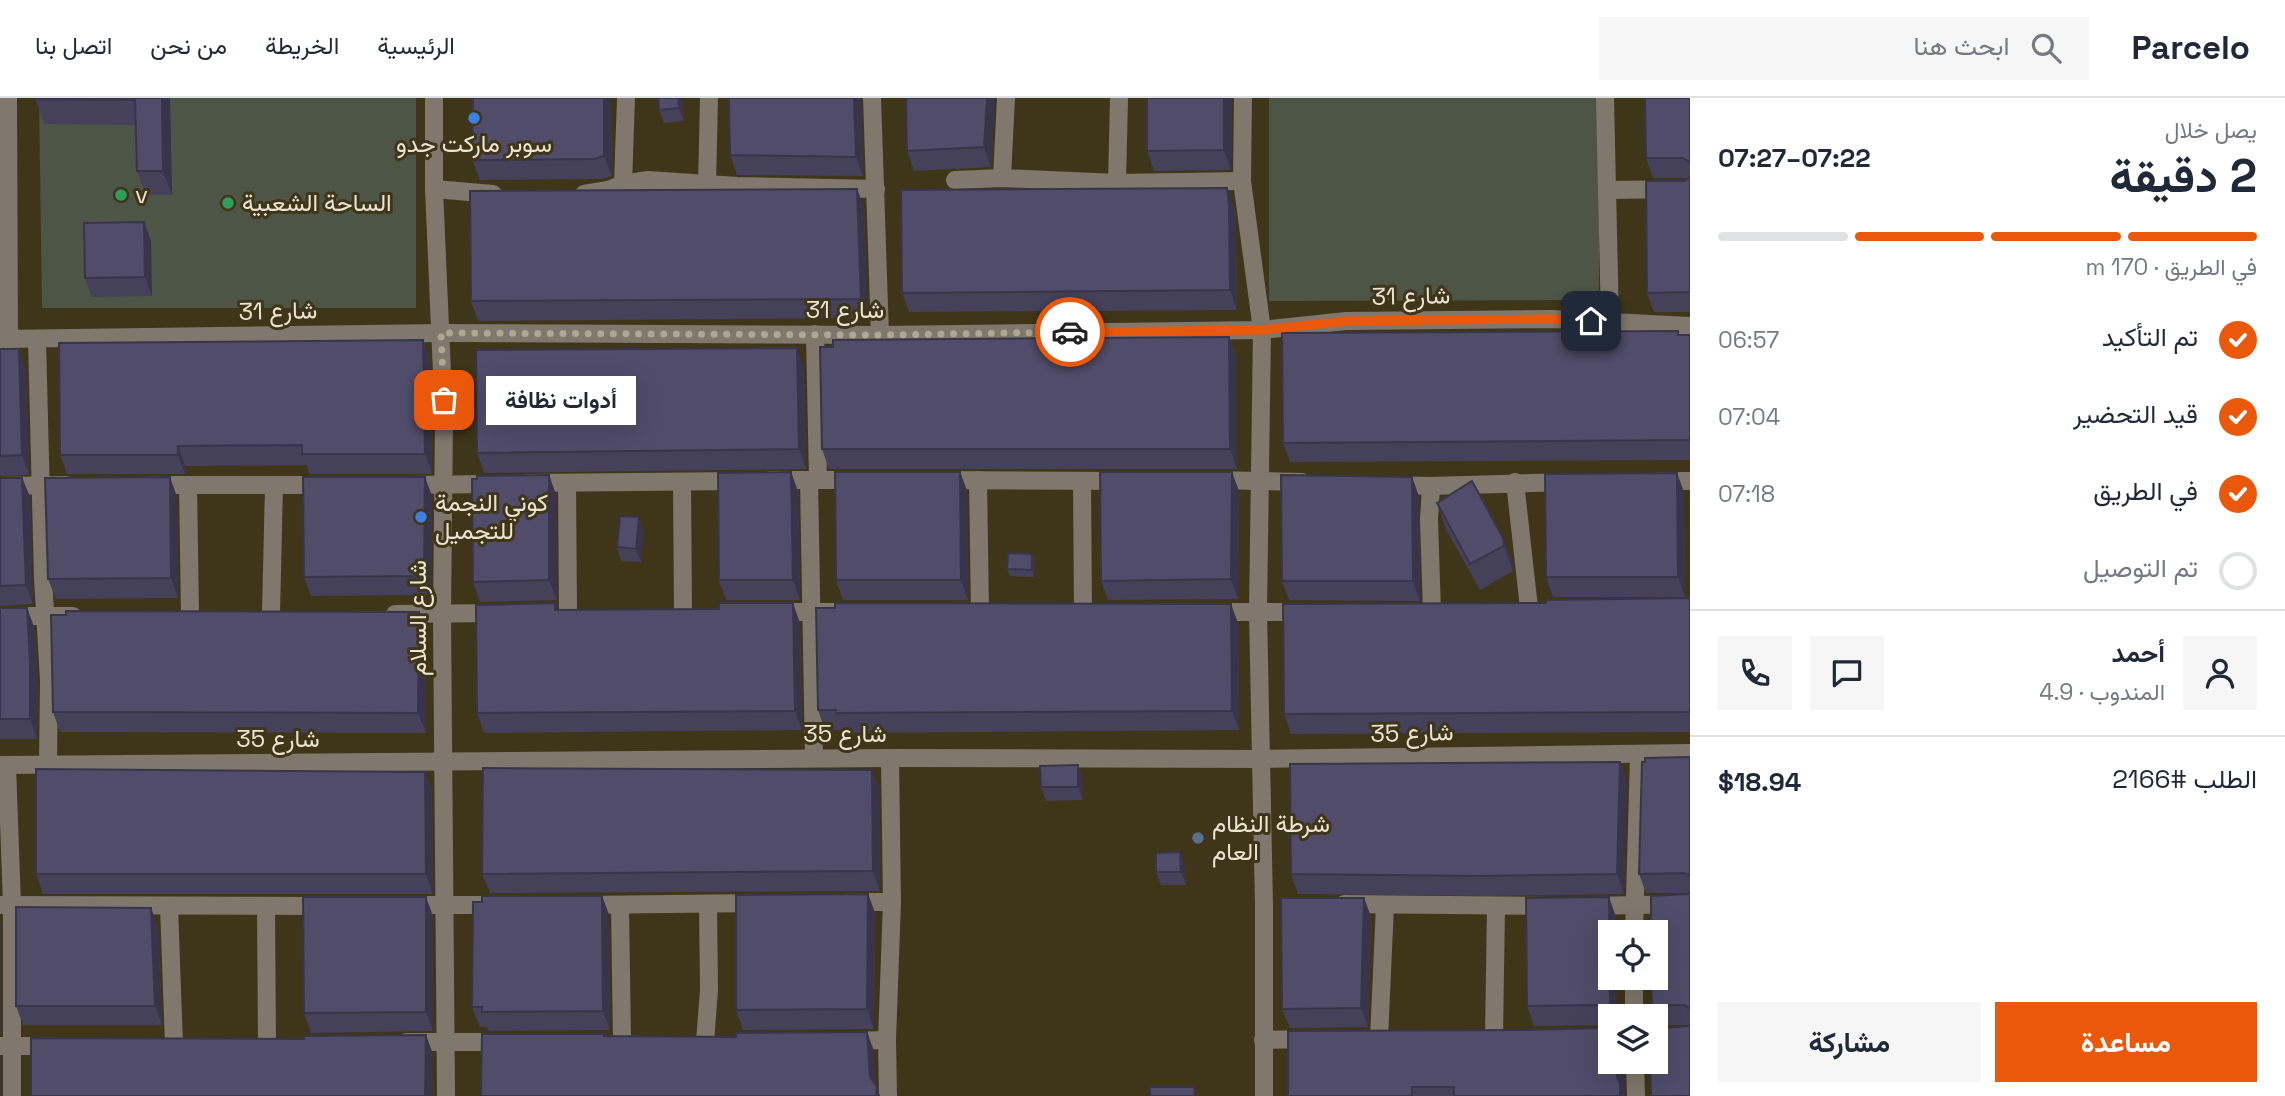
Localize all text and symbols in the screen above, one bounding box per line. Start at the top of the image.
search box [1599,17,2089,80]
text: Parcelo [2131,27,2250,69]
text: ابحث هنا [1914,29,2009,63]
icon: search [2027,29,2065,67]
text: اتصل بنا [35,30,112,61]
text: من نحن [150,30,227,61]
text: الخريطة [265,30,339,61]
text: الرئيسية [377,30,455,61]
marker: سوبر ماركت جدو [466,110,482,126]
text: يصل خلال [2165,115,2257,145]
place label: سوبر ماركت جدو [396,128,552,159]
text: 07:22–07:27 [1718,141,1871,175]
text: 2 دقيقة [2110,147,2257,205]
place label: v [135,179,148,210]
marker: v [113,187,129,203]
place label: الساحة الشعبية [242,187,392,218]
marker: الساحة الشعبية [220,195,236,211]
text: في الطريق · 170 m [2085,252,2257,282]
street label: شارع 31 [1371,279,1451,313]
pin [1561,291,1621,351]
street label: شارع 31 [238,294,318,328]
street label: شارع 31 [806,294,884,326]
courier [1035,297,1105,367]
icon: home [1572,302,1610,340]
icon: car [1051,313,1089,351]
text: تم التأكيد [2102,320,2198,354]
icon: check [2219,321,2257,359]
text: 06:57 [1718,325,1779,355]
pin [414,370,474,430]
callout: أدوات نظافة [486,376,636,424]
icon: bag [425,381,463,419]
text: أدوات نظافة [505,385,617,415]
text: قيد التحضير [2073,397,2198,431]
icon: check [2219,398,2257,436]
text: 07:04 [1718,402,1780,432]
text: في الطريق [2093,474,2198,508]
icon: check [2219,475,2257,513]
text: 07:18 [1718,479,1775,509]
place label: كوني النجمة للتجميل [435,487,548,546]
marker: كوني النجمة للتجميل [413,509,429,525]
text: تم التوصيل [2083,551,2198,585]
street label: شارع السلام [402,560,434,676]
button: phone [1718,636,1792,710]
button: chat [1810,636,1884,710]
text: أحمد [2112,636,2165,670]
button: person [2183,636,2257,710]
text: المندوب · 4.9 [2039,677,2165,707]
street label: شارع 35 [1370,716,1454,750]
street label: شارع 35 [803,718,887,750]
street label: شارع 35 [236,723,320,755]
text: الطلب #2166 [2112,762,2257,796]
text: $18.94 [1718,765,1801,799]
place label: شرطة النظام العام [1212,808,1330,868]
marker: شرطة النظام العام [1190,830,1206,846]
map controls [1598,920,1668,1074]
button: locate [1598,920,1668,990]
button: مشاركة [1718,1002,1981,1082]
button: مساعدة [1995,1002,2257,1082]
button: layers [1598,1004,1668,1074]

